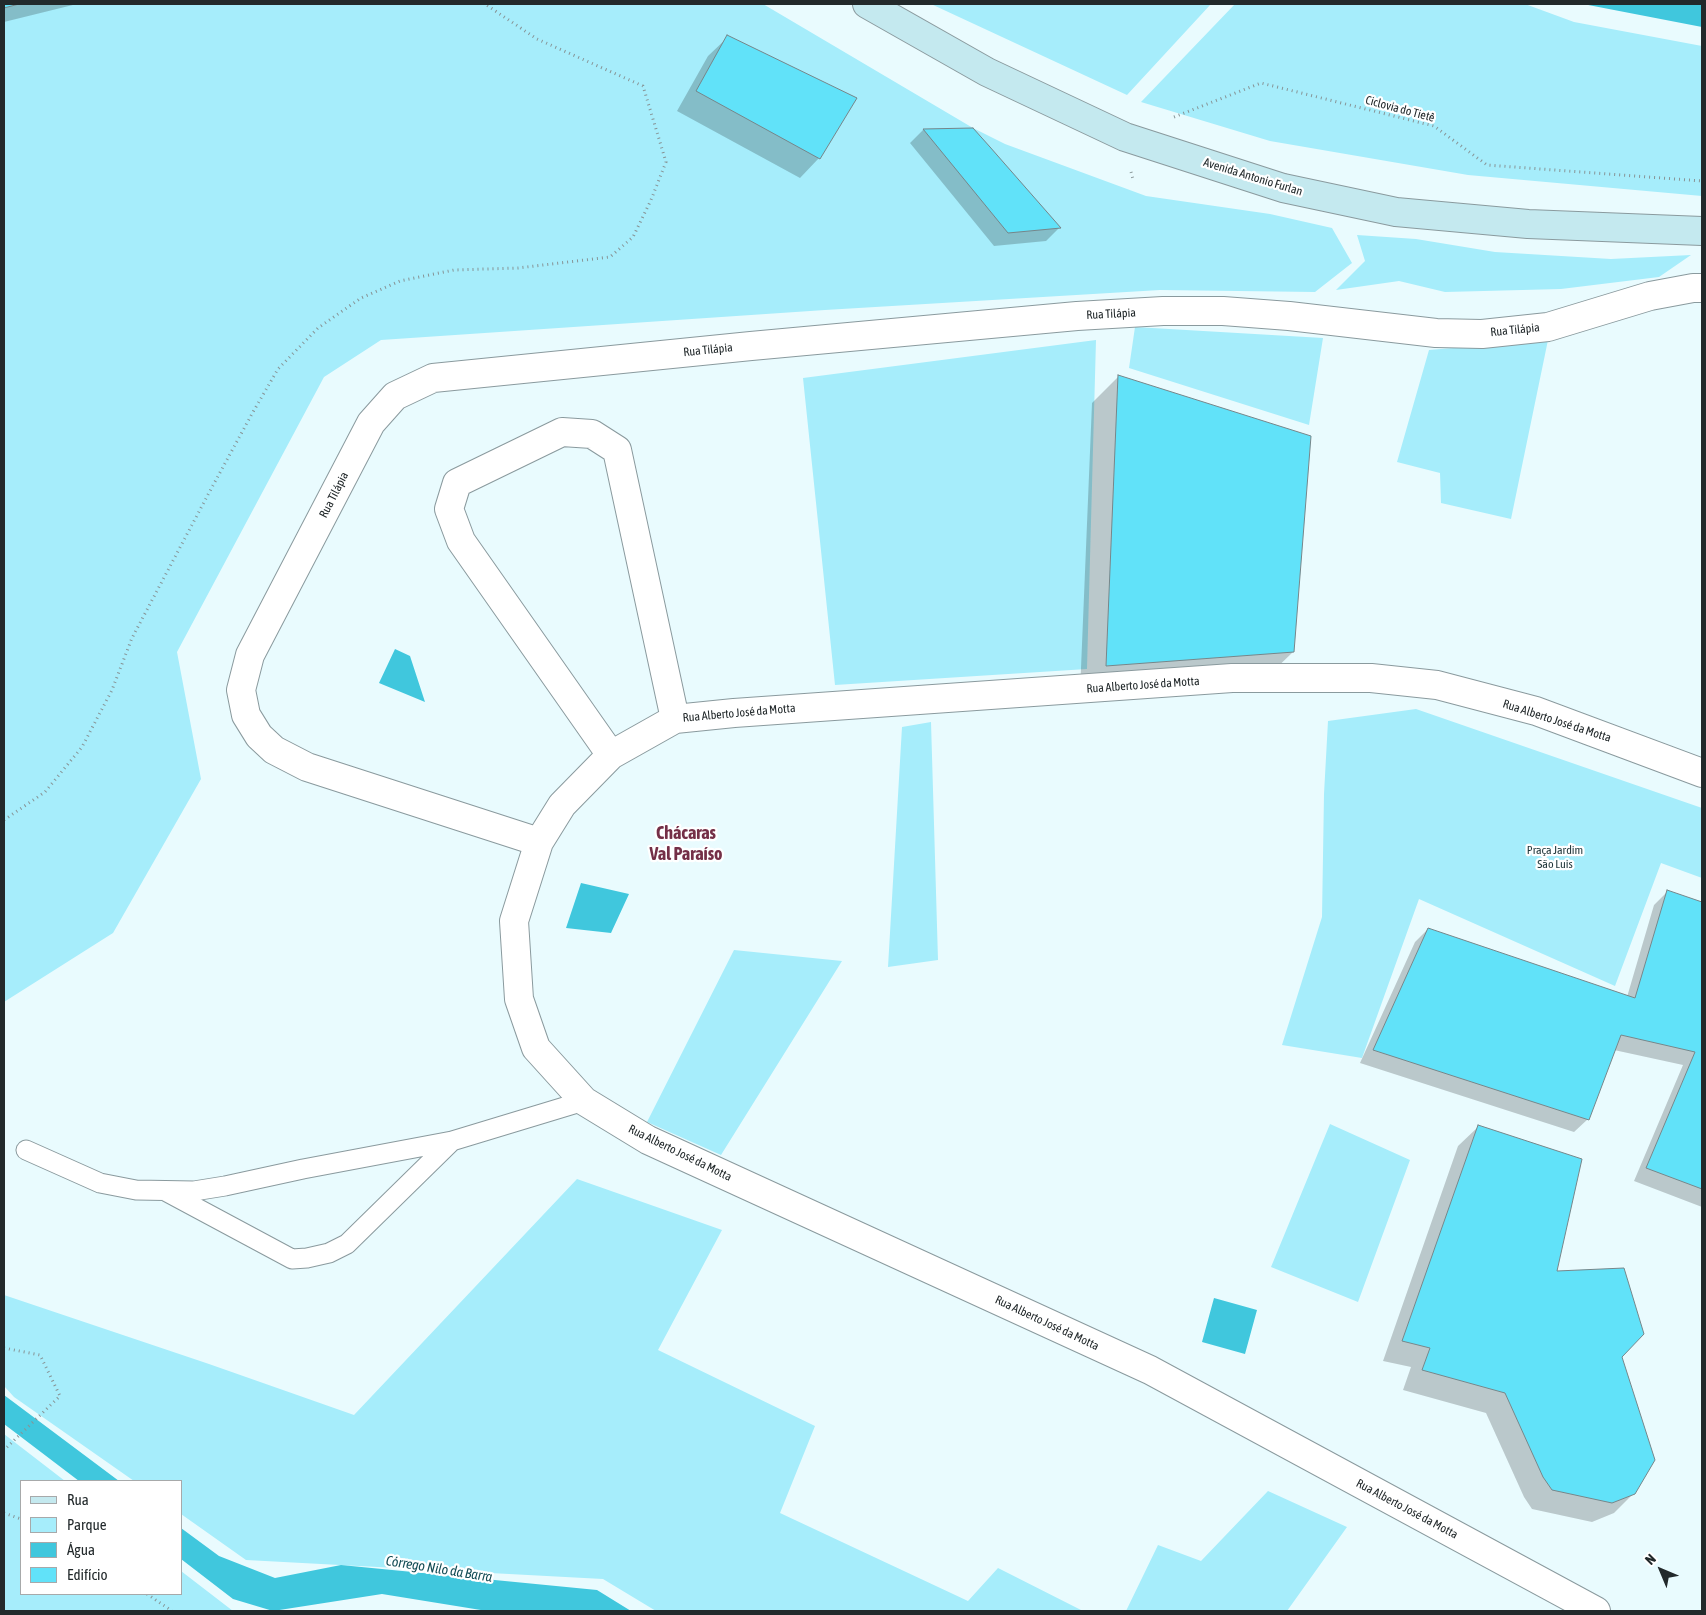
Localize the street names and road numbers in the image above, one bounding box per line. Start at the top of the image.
street label: Ciclovia do Tietê [1364,93,1436,125]
street label: Avenida Antonio Furlan [1202,155,1304,199]
street label: Rua Tilápia [1086,306,1136,322]
street label: Rua Tilápia [1490,320,1540,340]
street label: Rua Tilápia [683,340,733,360]
street label: Rua Tilápia [316,470,352,520]
street label: Rua Alberto José da Motta [1086,674,1200,696]
street label: Rua Alberto José da Motta [1501,697,1613,745]
street label: Rua Alberto José da Motta [682,701,796,725]
street label: Rua Alberto José da Motta [626,1122,734,1184]
street label: Rua Alberto José da Motta [993,1293,1101,1353]
street label: Rua Alberto José da Motta [1354,1476,1460,1542]

